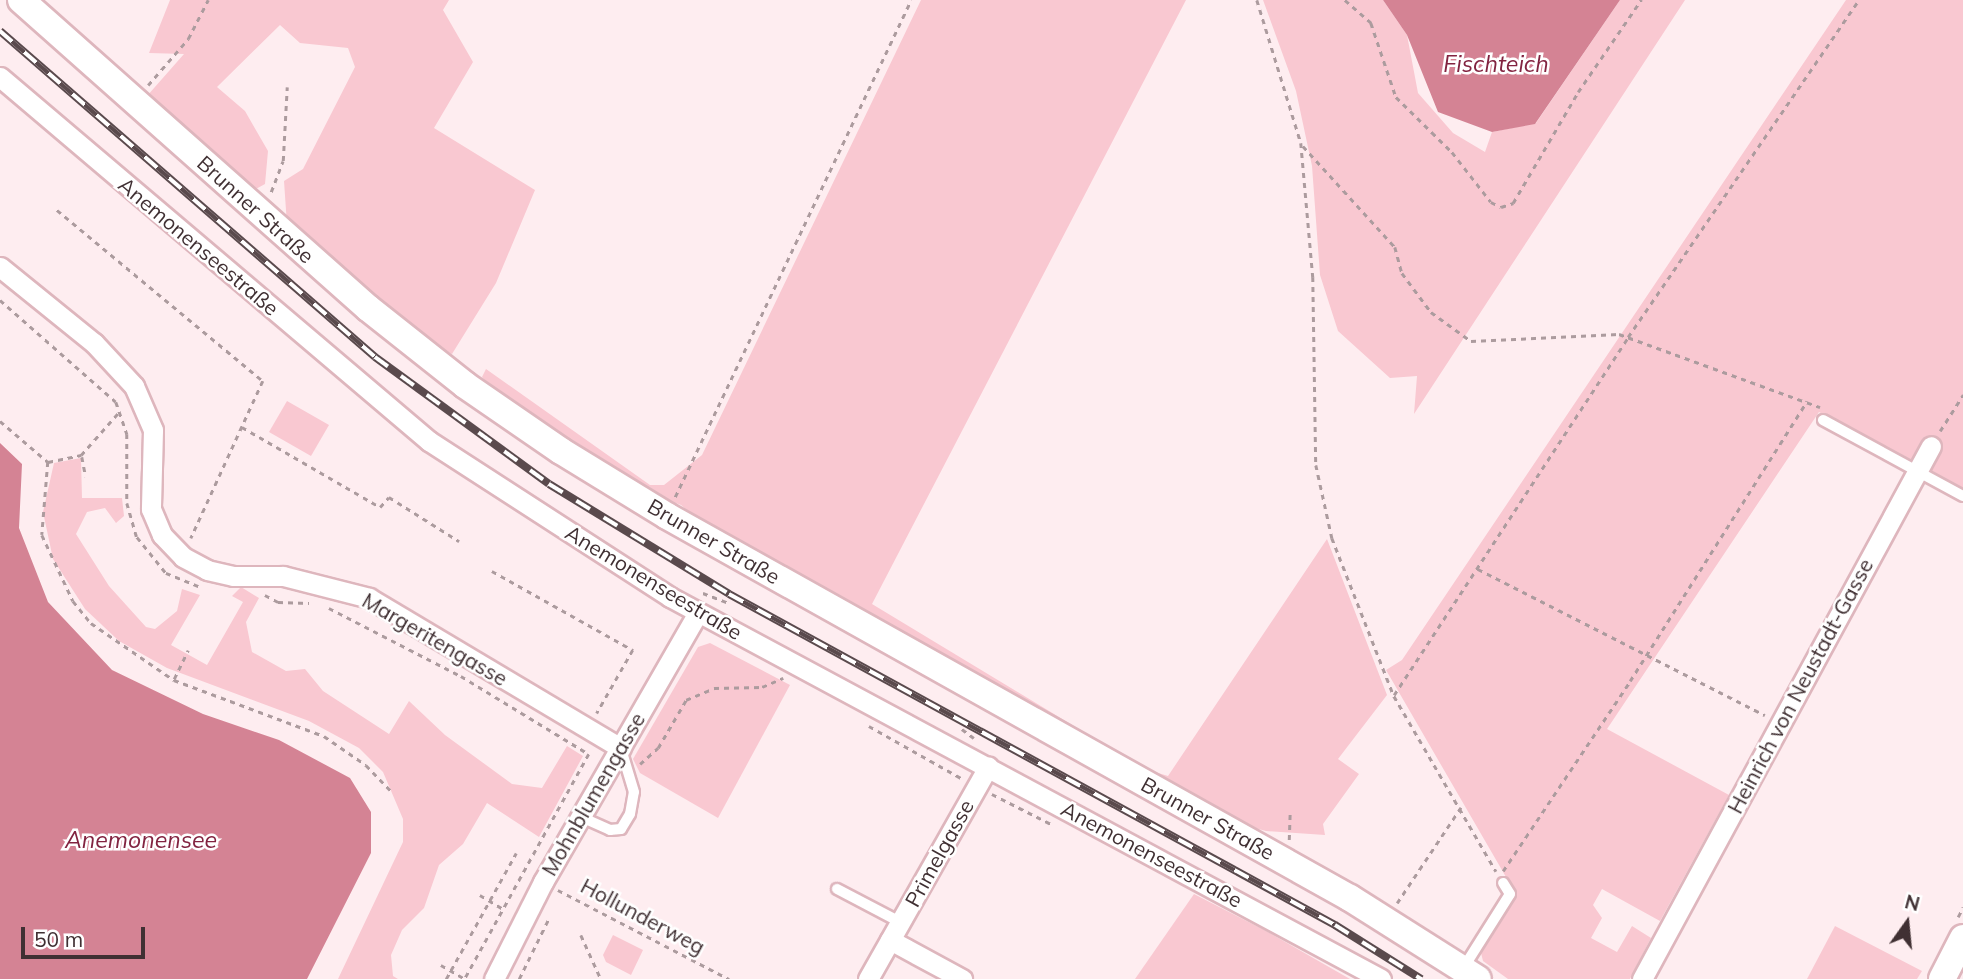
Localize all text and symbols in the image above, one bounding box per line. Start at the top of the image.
water label: Fischteich [1443,50,1549,78]
street label: Brunner Straße [192,150,320,268]
street label: Anemonenseestraße [114,172,284,320]
street label: Brunner Straße [643,493,785,589]
street label: Anemonenseestraße [561,519,747,645]
street label: Heinrich von Neustadt-Gasse [1722,554,1878,818]
street label: Margeritengasse [358,587,512,691]
street label: Mohnblumengasse [536,708,650,880]
street label: Brunner Straße [1137,771,1279,865]
street label: Primelgasse [899,795,979,911]
street label: Anemonenseestraße [1057,796,1247,912]
water label: Anemonensee [65,826,217,854]
street label: Hollunderweg [577,873,709,959]
north arrow [1872,888,1942,958]
text: N [1902,889,1922,916]
scale bar [24,912,149,956]
text: 50 m [34,926,83,952]

